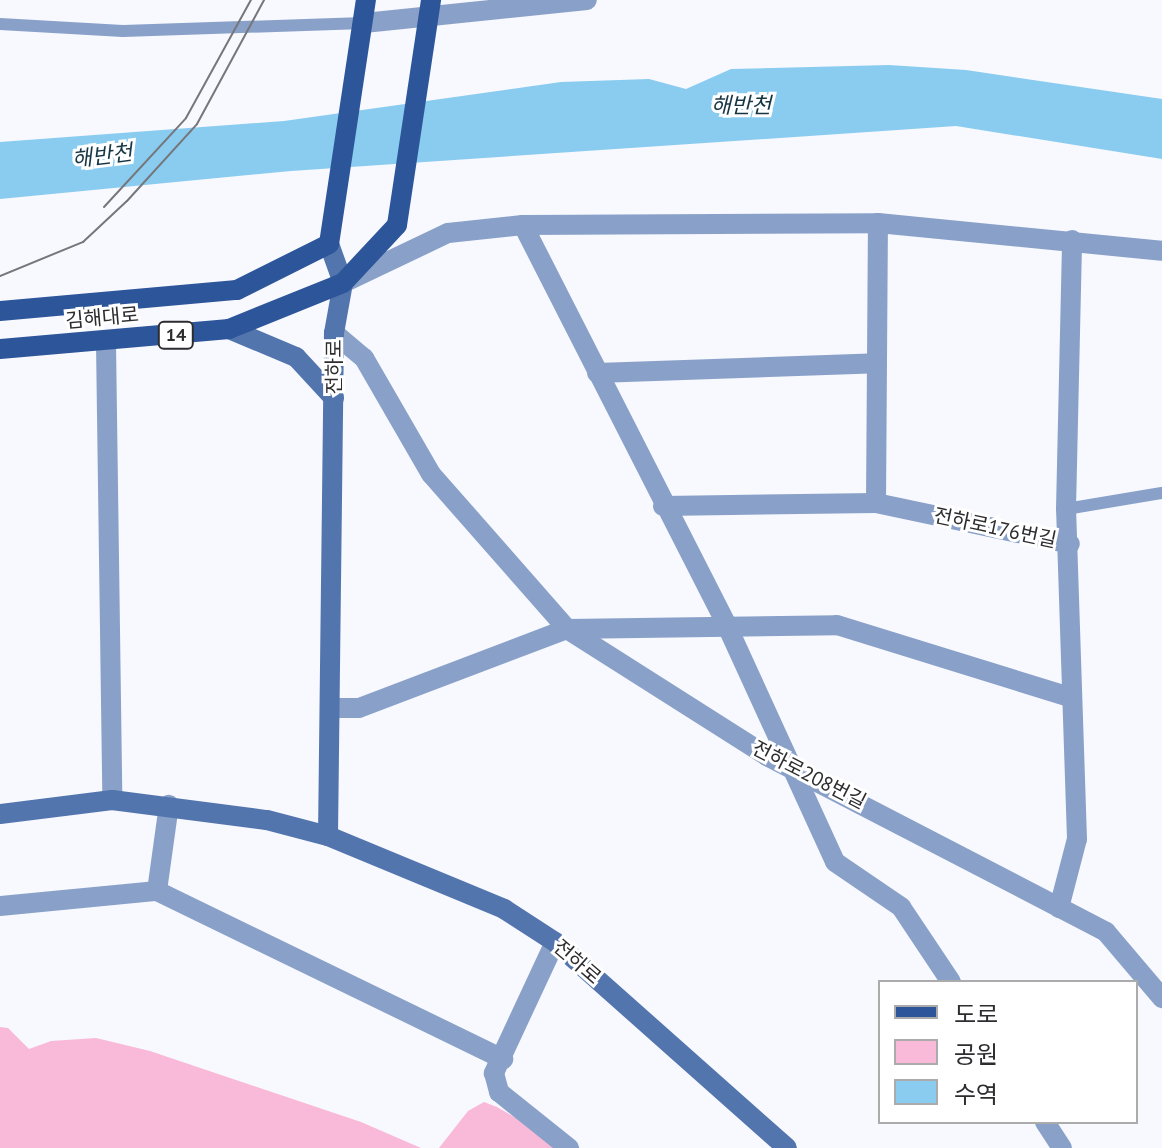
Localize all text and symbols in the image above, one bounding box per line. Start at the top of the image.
water label: 해반천 [711,93,771,119]
water label: 해반천 [70,139,134,173]
street label: 김해대로 [64,303,140,333]
road number: 14 [156,321,196,349]
street label: 전하로 [322,339,346,395]
street label: 전하로176번길 [932,503,1058,553]
street label: 전하로208번길 [748,736,870,814]
street label: 전하로 [548,935,606,989]
legend [878,980,1138,1124]
text: 도로 [954,999,998,1030]
text: 공원 [954,1039,998,1070]
text: 수역 [954,1079,998,1110]

